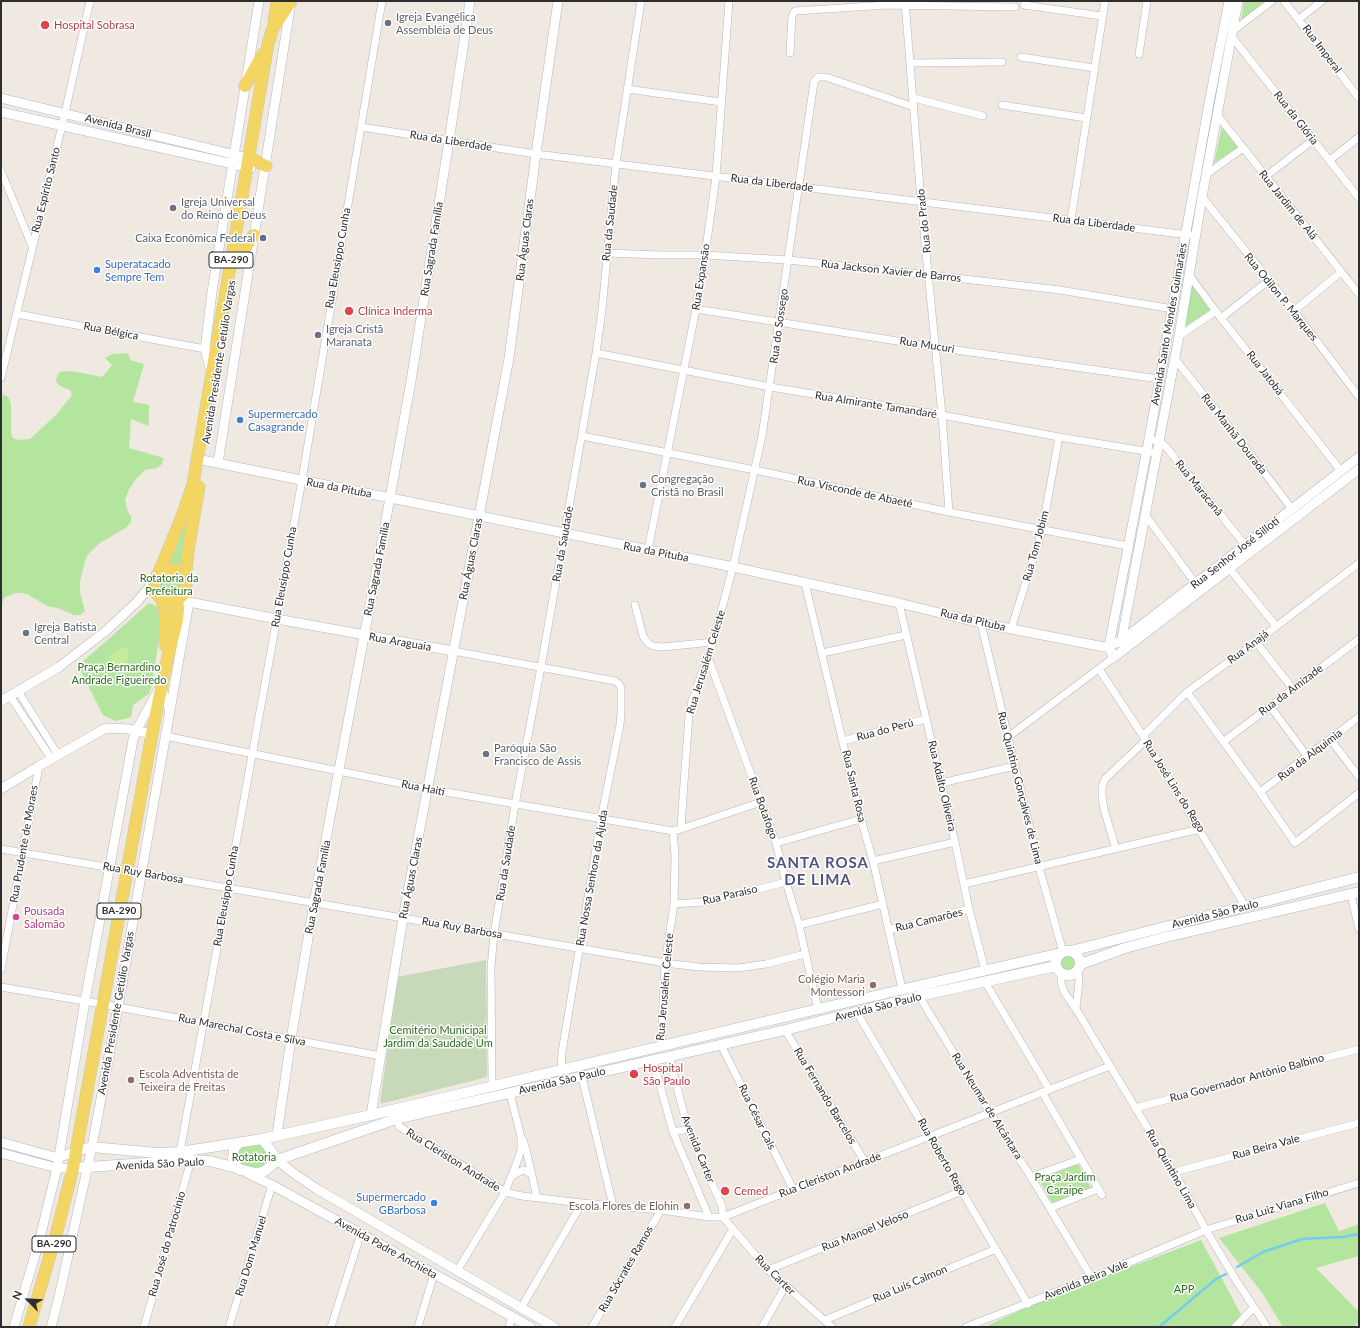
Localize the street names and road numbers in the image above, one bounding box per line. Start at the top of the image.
street label: Rua Imperal [1300,22,1344,76]
street label: Rua da Glória [1271,89,1321,147]
street label: Avenida Brasil [83,111,153,141]
street label: Rua da Liberdade [409,128,493,154]
street label: Rua Espírito Santo [29,146,63,234]
street label: Rua Jardim de Alá [1256,168,1320,242]
street label: Rua da Liberdade [730,171,814,195]
street label: Rua da Saudade [599,184,621,262]
street label: Rua do Prado [914,188,934,254]
street label: Rua Águas Claras [513,198,537,282]
street label: Rua Sagrada Família [418,201,446,297]
street label: Rua Eleusippo Cunha [323,207,353,309]
street label: Rua da Liberdade [1052,211,1136,235]
street label: Avenida Santo Mendes Guimarães [1148,242,1190,406]
street label: Rua Expansão [689,243,713,311]
street label: Rua Odilon P. Marques [1241,250,1321,344]
road number: BA-290 [209,252,253,268]
street label: Rua Jackson Xavier de Barros [820,257,962,285]
street label: Avenida Presidente Getúlio Vargas [200,279,238,445]
street label: Rua do Sossego [767,288,791,364]
street label: Rua Bélgica [82,319,140,343]
street label: Rua Mucuri [899,334,955,356]
street label: Rua Jatobá [1244,348,1286,398]
street label: Rua Almirante Tamandaré [814,389,938,421]
street label: Rua Manhã Dourada [1198,391,1270,477]
street label: Rua Maracanã [1172,457,1226,519]
street label: Rua Visconde de Abaeté [796,473,914,511]
street label: Rua da Pituba [305,475,373,501]
street label: Rua da Saudade [550,505,576,583]
street label: Rua Tom Jobim [1020,509,1052,583]
street label: Rua Senhor José Silloti [1188,514,1282,592]
street label: Rua Águas Claras [457,517,485,601]
street label: Rua Sagrada Família [361,521,393,617]
street label: Rua Eleusippo Cunha [269,526,299,628]
street label: Rua da Pituba [622,539,690,565]
street label: Rua da Pituba [939,606,1007,634]
street label: Rua Jerusalém Celeste [684,608,728,716]
street label: Rua Anajá [1225,627,1271,667]
street label: Rua Araguaia [368,630,432,654]
street label: Rua da Amizade [1256,662,1326,718]
street label: Rua Quintino Gonçalves de Lima [995,710,1045,866]
street label: Rua do Perú [855,716,915,744]
street label: Rua da Alquimia [1275,726,1345,784]
street label: Rua José Lins do Rego [1140,737,1208,835]
street label: Rua Adalto Oliveira [925,739,959,833]
street label: Rua Santa Rosa [839,749,869,823]
street label: Rua Botafogo [746,775,780,841]
street label: Rua Haiti [400,777,446,799]
street label: Rua Prudente de Moraes [7,784,41,904]
street label: Rua Nossa Senhora da Ajuda [574,809,610,947]
street label: Rua da Saudade [493,824,519,902]
street label: Rua Águas Claras [397,836,425,920]
street label: Rua Sagrada Família [302,839,334,935]
street label: Rua Eleusippo Cunha [211,845,241,947]
street label: Rua Ruy Barbosa [102,859,184,887]
street label: Rua Paraíso [701,882,759,908]
street label: Avenida São Paulo [1170,897,1260,931]
road number: BA-290 [97,903,141,919]
street label: Rua Camarões [894,905,964,935]
street label: Rua Ruy Barbosa [421,914,503,942]
street label: Avenida Presidente Getúlio Vargas [95,930,137,1096]
street label: Rua Jerusalém Celeste [654,933,676,1041]
street label: Avenida São Paulo [833,990,923,1024]
street label: Rua Marechal Costa e Silva [177,1011,307,1049]
street label: Rua Fernando Barcelos [791,1045,859,1147]
street label: Rua Neumar de Alcântara [949,1050,1025,1162]
street label: Rua Governador Antônio Balbino [1168,1051,1326,1105]
street label: Avenida São Paulo [517,1065,607,1097]
street label: Rua César Cals [735,1082,779,1152]
street label: Avenida Carter [678,1113,718,1185]
street label: Rua Roberto Rego [915,1116,969,1198]
street label: Rua Cleriston Andrade [404,1126,502,1194]
street label: Rua Quintino Lima [1143,1127,1199,1211]
street label: Rua Beira Vale [1231,1132,1301,1162]
street label: Rua Cleriston Andrade [777,1149,883,1201]
street label: Avenida São Paulo [115,1155,205,1173]
street label: Rua Luiz Viana Filho [1234,1186,1330,1226]
street label: Rua José do Patrocínio [146,1190,188,1298]
street label: Rua Manoel Veloso [820,1208,910,1254]
street label: Rua Dom Manuel [232,1214,270,1298]
street label: Avenida Padre Anchieta [333,1214,439,1282]
street label: Rua Sócrates Ramos [596,1224,656,1314]
road number: BA-290 [32,1236,76,1252]
street label: Rua Carter [752,1252,798,1298]
street label: Avenida Beira Vale [1042,1257,1130,1303]
street label: Rua Luís Calmon [871,1262,949,1306]

